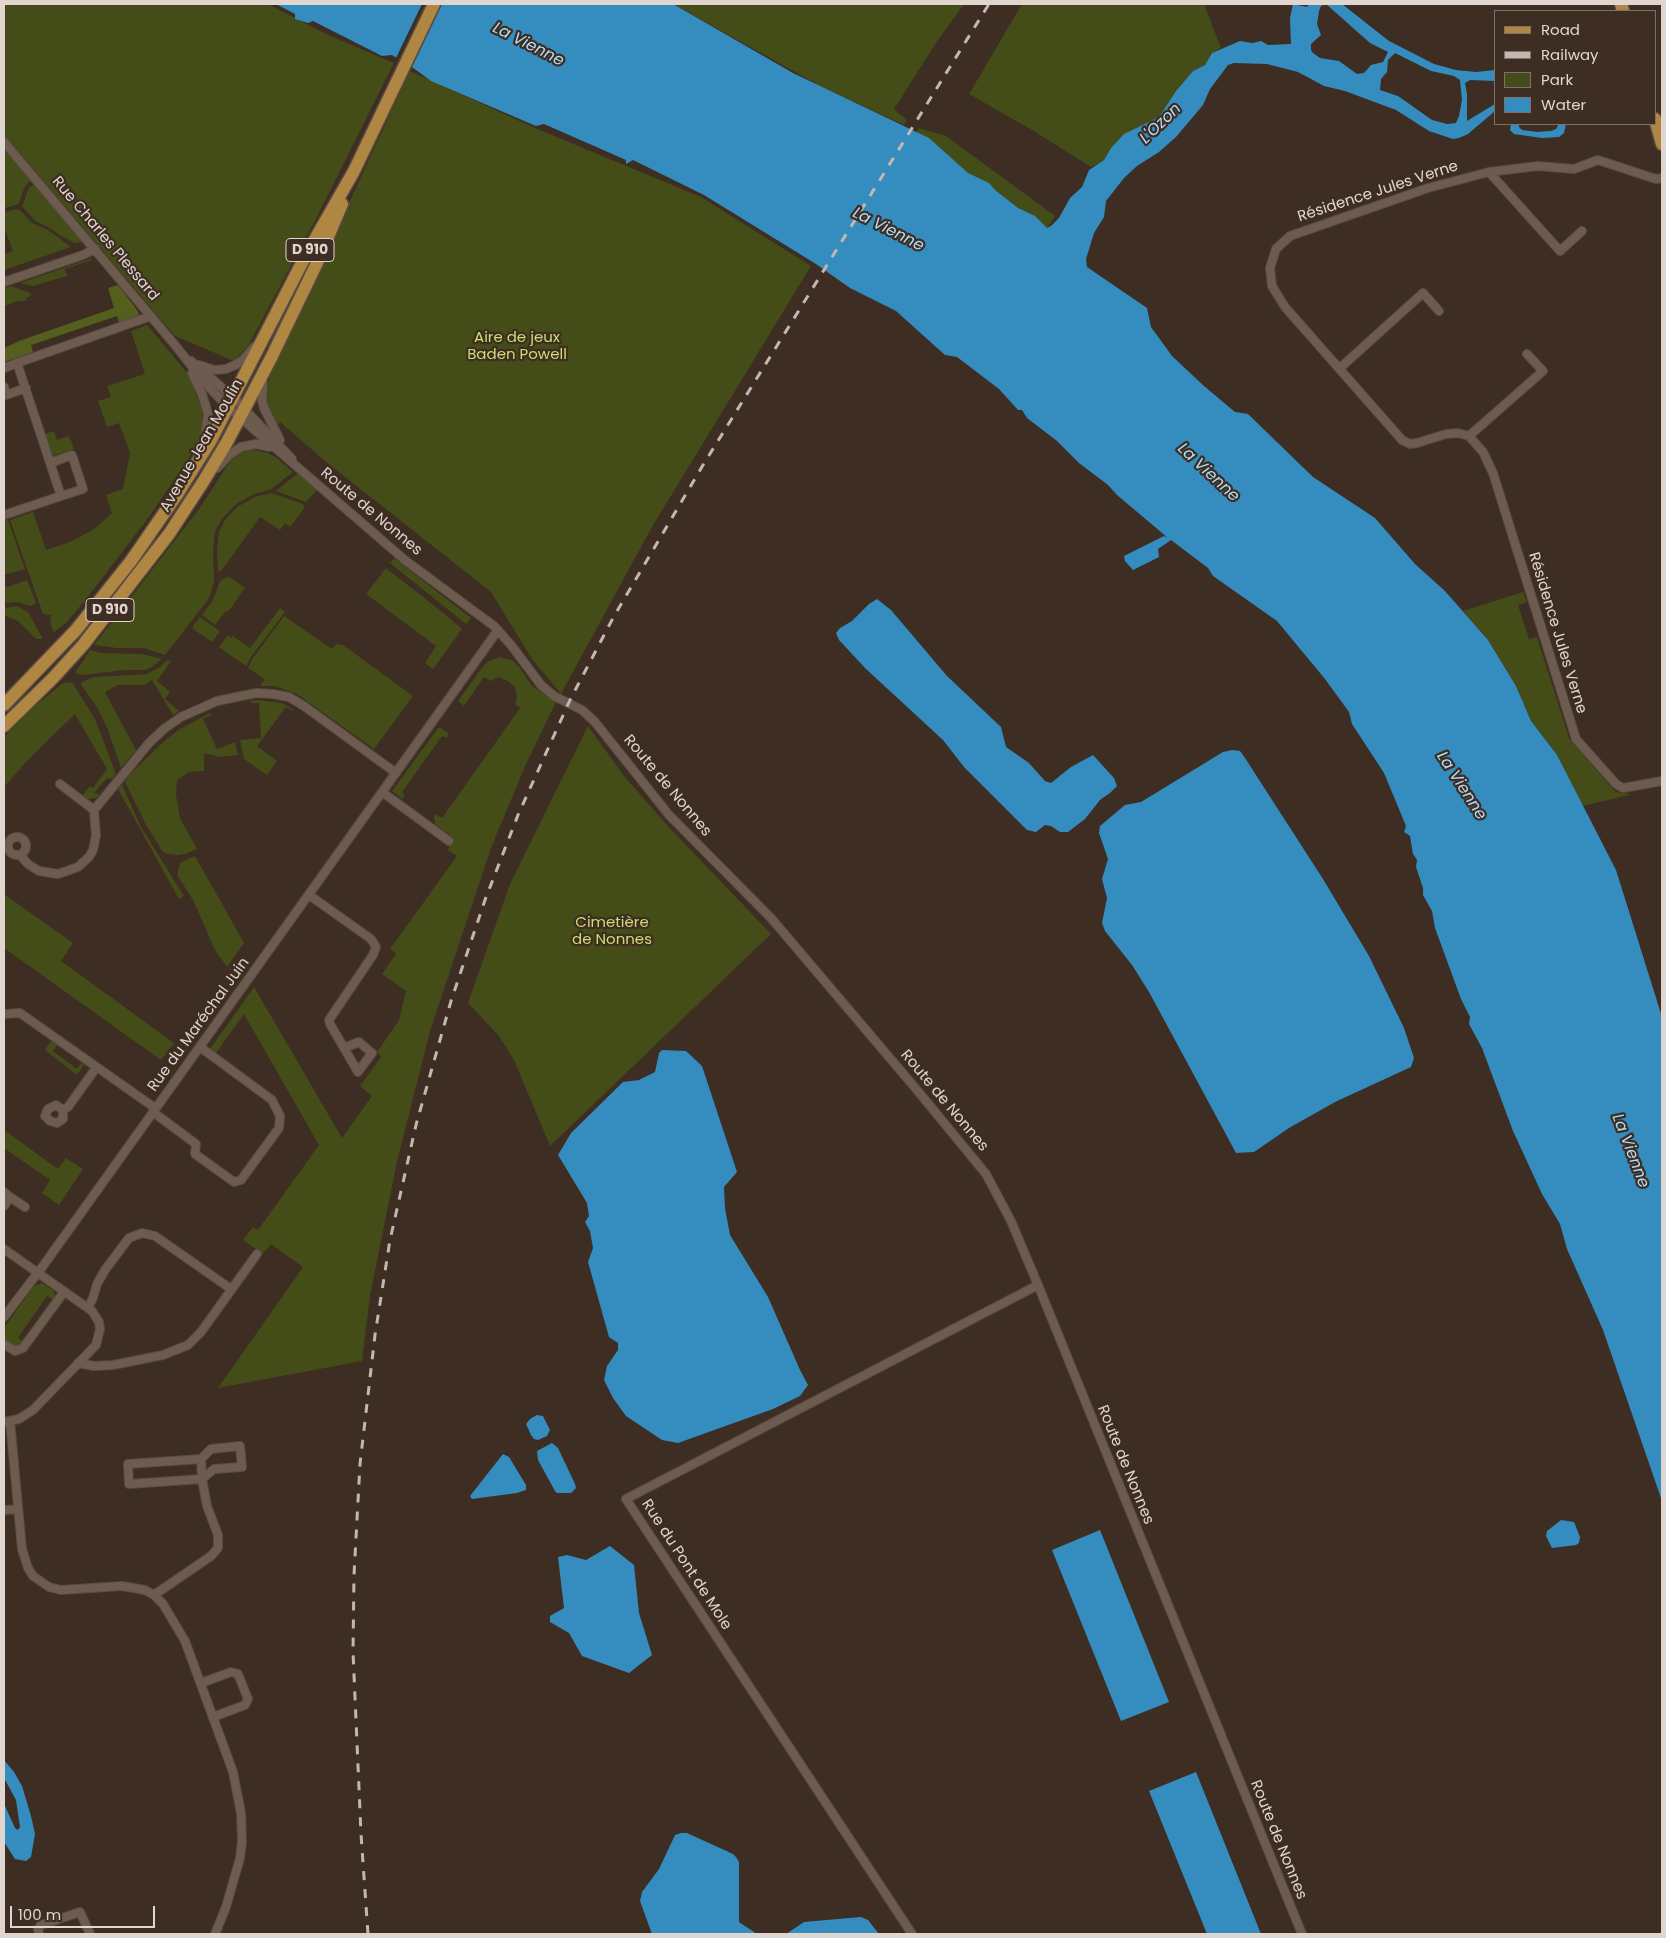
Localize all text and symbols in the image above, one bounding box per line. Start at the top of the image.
legend [1494,10,1656,125]
water label: La Vienne [489,19,567,71]
text: Road [1541,19,1580,40]
text: Railway [1541,44,1599,65]
text: Park [1541,69,1573,90]
text: Water [1541,94,1586,115]
water label: L'Ozon [1136,100,1186,148]
street label: Résidence Jules Verne [1295,158,1461,226]
street label: Rue Charles Plessard [48,173,162,305]
water label: La Vienne [849,204,927,256]
road number: D 910 [286,238,334,262]
park label: Aire de jeux Baden Powell [467,329,567,364]
street label: Avenue Jean Moulin [157,376,247,516]
water label: La Vienne [1173,440,1243,506]
street label: Route de Nonnes [317,464,425,560]
street label: Résidence Jules Verne [1524,550,1590,716]
road number: D 910 [86,598,134,622]
street label: Route de Nonnes [619,732,715,840]
water label: La Vienne [1432,748,1490,824]
park label: Cimetière de Nonnes [572,914,652,949]
street label: Rue du Maréchal Juin [144,955,254,1095]
street label: Route de Nonnes [896,1047,992,1155]
water label: La Vienne [1607,1111,1653,1191]
street label: Route de Nonnes [1093,1403,1157,1527]
street label: Rue du Pont de Mole [637,1496,735,1634]
street label: Route de Nonnes [1246,1778,1310,1902]
scale bar [12,1896,158,1928]
text: 100 m [18,1904,61,1925]

